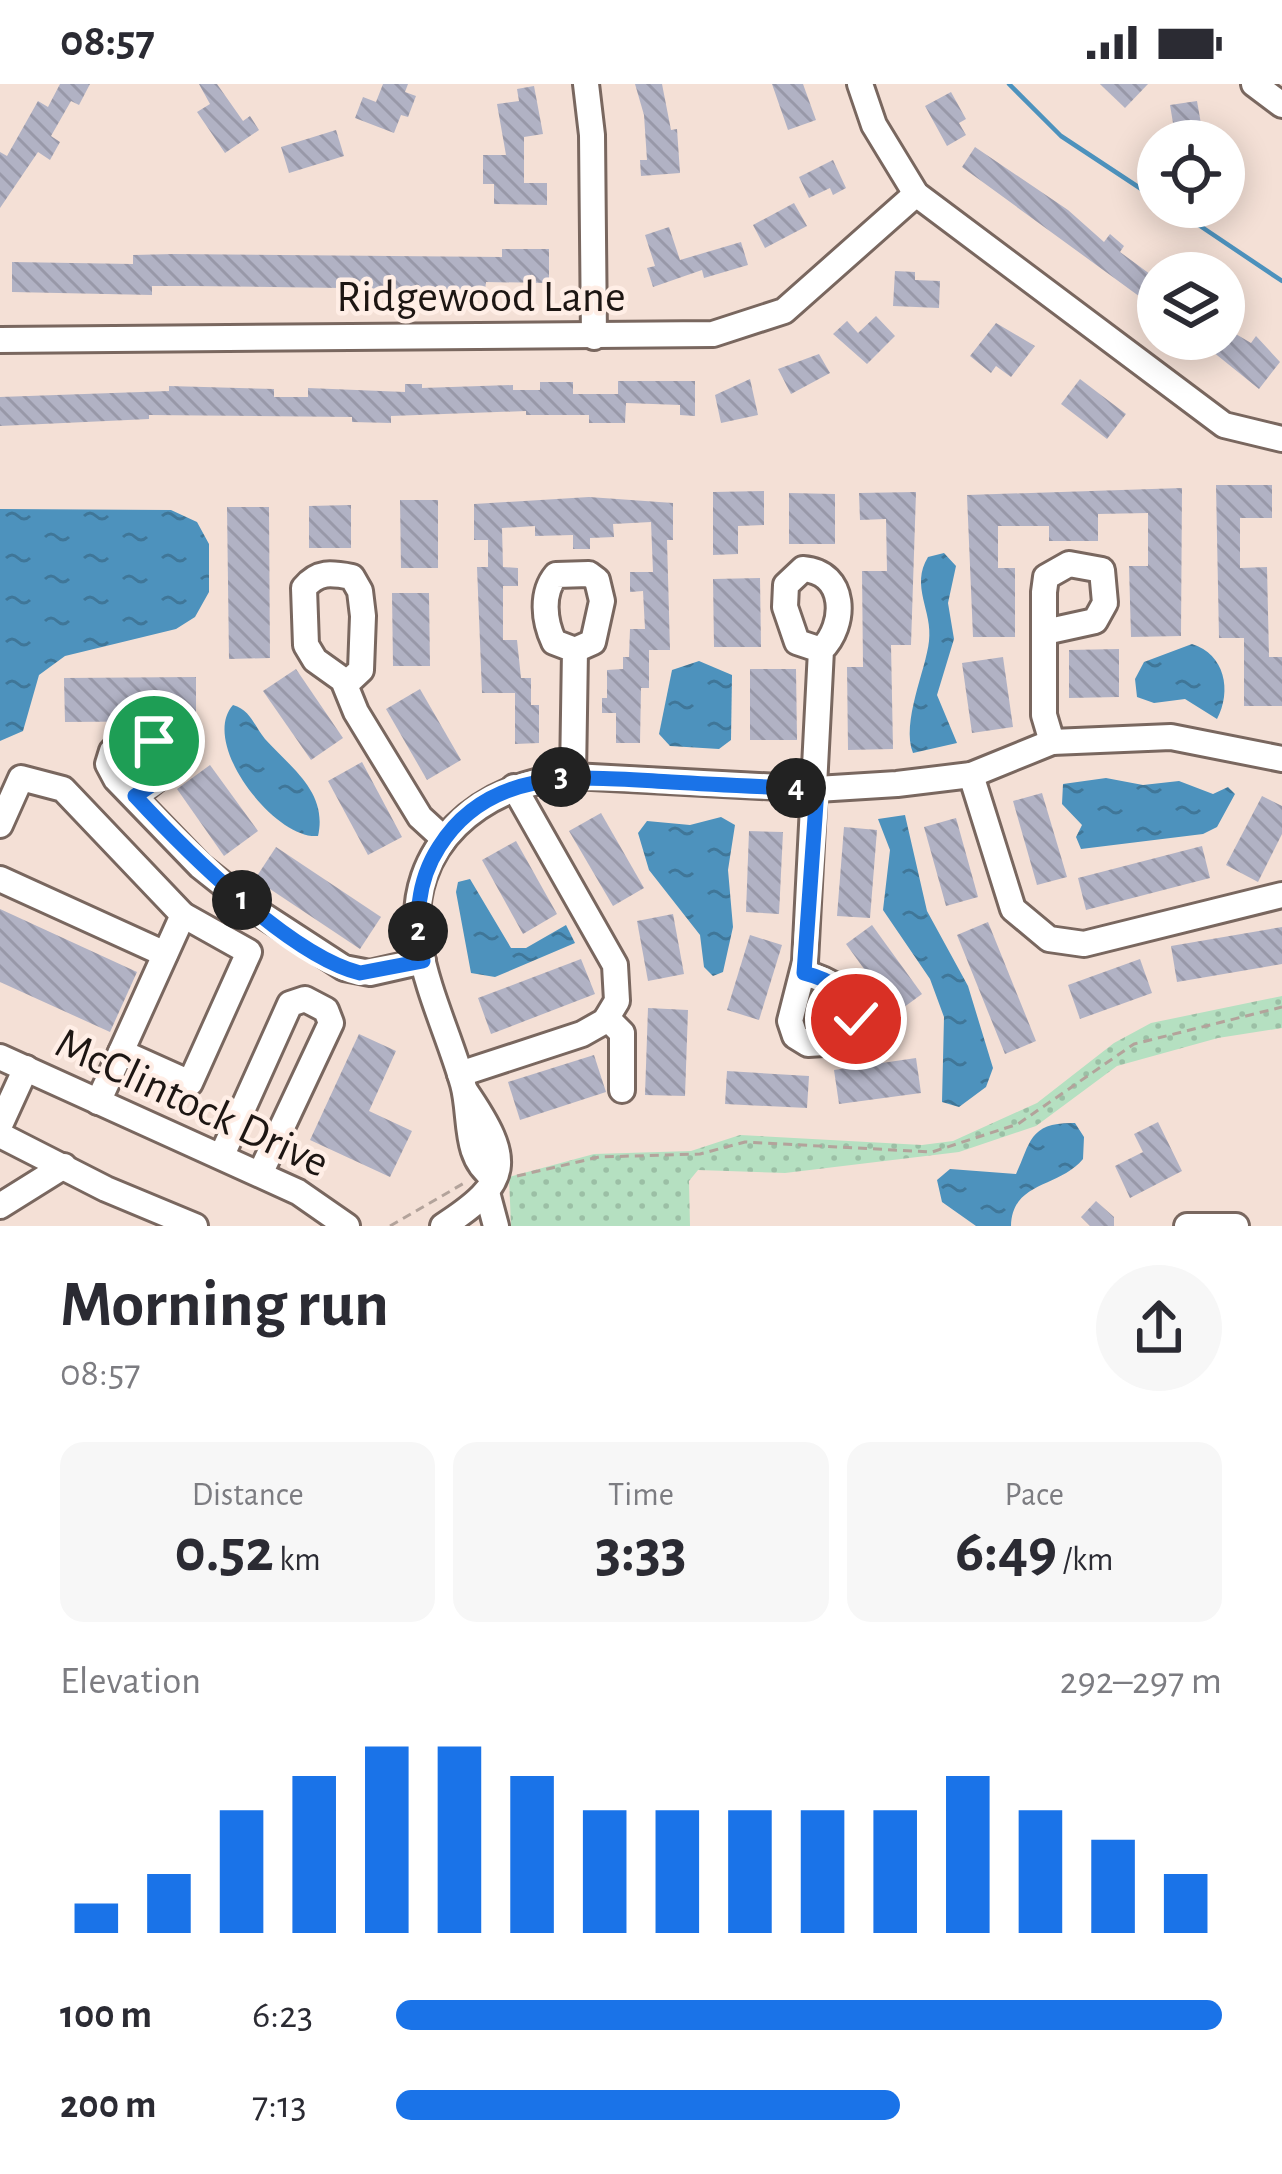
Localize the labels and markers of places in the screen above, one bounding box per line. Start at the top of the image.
pin [103,690,205,792]
pin: 3 [531,747,591,807]
pin: 4 [766,758,826,818]
pin: 1 [212,870,272,930]
pin: 2 [388,901,448,961]
pin [805,968,907,1070]

